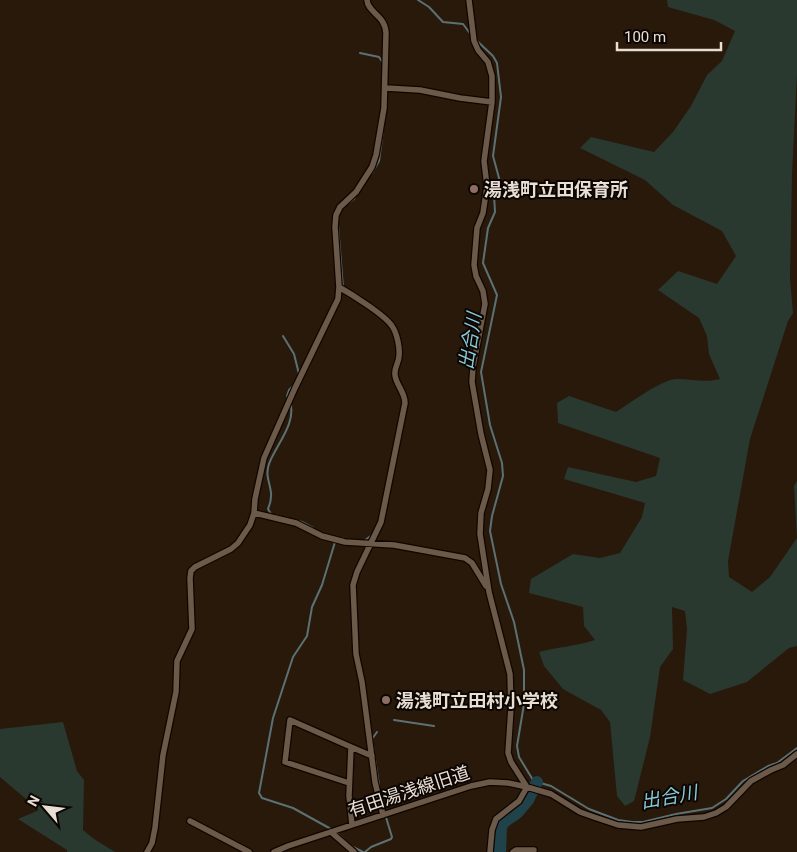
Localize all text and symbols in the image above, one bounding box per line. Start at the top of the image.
scale bar [617,20,721,52]
text: 100 m [624,28,666,46]
place label: 湯浅町立田保育所 [484,179,628,200]
marker: 湯浅町立田保育所 [468,183,480,195]
water label: 出合川 [454,309,486,371]
place label: 湯浅町立田村小学校 [396,690,558,711]
marker: 湯浅町立田村小学校 [380,694,392,706]
street label: 有田湯浅線旧道 [346,762,472,820]
water label: 出合川 [639,780,701,813]
north arrow [20,782,70,832]
text: N [24,793,43,809]

